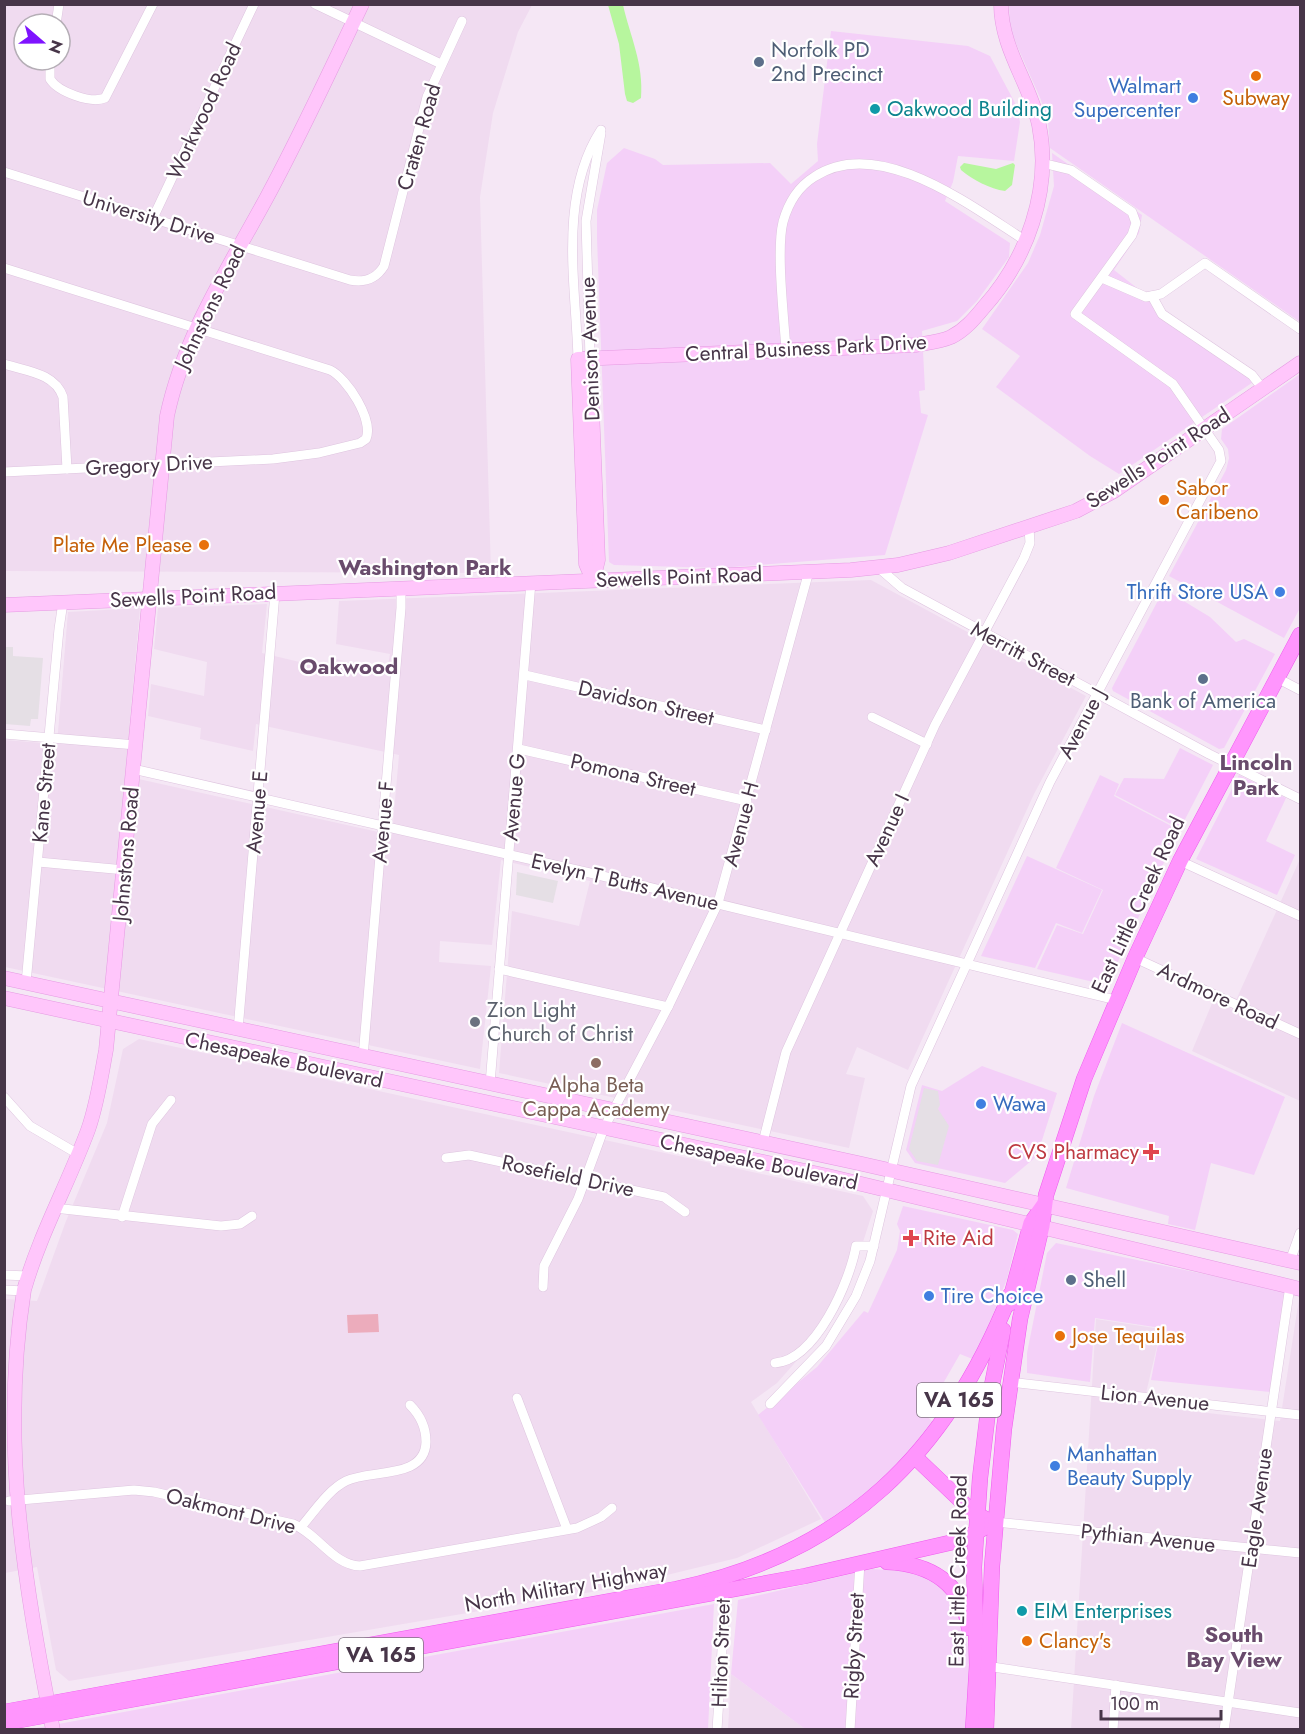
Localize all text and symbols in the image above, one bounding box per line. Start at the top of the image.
north arrow [12,12,72,72]
place label: Norfolk PD 2nd Precinct [771,35,883,89]
text: N [43,37,69,57]
street label: Workwood Road [159,38,249,184]
marker: Norfolk PD 2nd Precinct [752,55,766,69]
marker: Subway [1249,69,1263,83]
place label: Walmart Supercenter [1074,71,1182,125]
street label: Craten Road [389,80,449,194]
place label: Subway [1222,83,1291,113]
marker: Walmart Supercenter [1186,91,1200,105]
place label: Oakwood Building [887,94,1052,124]
marker: Oakwood Building [868,102,882,116]
street label: University Drive [79,183,219,252]
street label: Johnstons Road [166,240,253,377]
street label: Denison Avenue [572,276,608,422]
street label: Central Business Park Drive [684,327,928,369]
street label: Sewells Point Road [1080,400,1236,516]
street label: Gregory Drive [85,447,214,483]
place label: Sabor Caribeno [1176,473,1258,527]
marker: Sabor Caribeno [1157,493,1171,507]
place label: Plate Me Please [53,530,192,560]
marker: Plate Me Please [197,538,211,552]
district label: Washington Park [338,551,512,583]
street label: Sewells Point Road [595,559,763,595]
street label: Sewells Point Road [109,577,277,615]
place label: Thrift Store USA [1127,577,1268,607]
marker: Thrift Store USA [1273,585,1287,599]
street label: Merritt Street [966,614,1080,694]
district label: Oakwood [300,650,398,682]
marker: Bank of America [1196,672,1210,686]
street label: Davidson Street [575,673,717,733]
street label: Avenue J [1051,682,1113,764]
place label: Bank of America [1130,686,1276,716]
street label: Kane Street [25,742,63,844]
street label: Pomona Street [567,746,699,804]
district label: Lincoln Park [1220,746,1292,803]
street label: Avenue G [495,752,533,842]
street label: Avenue E [238,769,276,855]
street label: Avenue H [715,778,767,870]
street label: Avenue F [364,780,402,864]
street label: Johnstons Road [105,786,147,925]
street label: Avenue I [857,789,917,871]
street label: East Little Creek Road [1084,812,1192,998]
street label: Evelyn T Butts Avenue [528,846,722,918]
street label: Ardmore Road [1153,955,1283,1037]
place label: Zion Light Church of Christ [487,995,633,1049]
marker: Zion Light Church of Christ [468,1015,482,1029]
street label: Chesapeake Boulevard [182,1024,386,1096]
marker: Alpha Beta Cappa Academy [589,1056,603,1070]
place label: Alpha Beta Cappa Academy [522,1070,670,1124]
place label: Wawa [993,1089,1046,1119]
marker: Wawa [974,1097,988,1111]
street label: Chesapeake Boulevard [657,1126,861,1198]
place label: CVS Pharmacy [1008,1137,1140,1167]
marker: CVS Pharmacy [1144,1145,1158,1159]
street label: Rosefield Drive [499,1147,637,1205]
place label: Rite Aid [923,1223,994,1253]
marker: Rite Aid [904,1231,918,1245]
place label: Shell [1083,1265,1126,1295]
marker: Shell [1064,1273,1078,1287]
place label: Tire Choice [941,1281,1044,1311]
marker: Tire Choice [922,1289,936,1303]
place label: Jose Tequilas [1069,1321,1184,1351]
marker: Jose Tequilas [1053,1329,1067,1343]
street label: Lion Avenue [1099,1377,1211,1419]
road number: VA 165 [917,1383,1001,1417]
place label: Manhattan Beauty Supply [1067,1439,1193,1493]
street label: Eagle Avenue [1234,1446,1280,1570]
marker: Manhattan Beauty Supply [1048,1459,1062,1473]
street label: East Little Creek Road [941,1475,975,1667]
street label: Oakmont Drive [163,1480,299,1542]
street label: Pythian Avenue [1079,1516,1217,1560]
street label: North Military Highway [462,1554,671,1620]
street label: Rigby Street [836,1592,872,1700]
place label: EIM Enterprises [1034,1596,1172,1626]
street label: Hilton Street [704,1598,738,1708]
marker: EIM Enterprises [1015,1604,1029,1618]
district label: South Bay View [1186,1618,1282,1675]
place label: Clancy's [1039,1626,1111,1656]
marker: Clancy's [1020,1634,1034,1648]
road number: VA 165 [339,1638,423,1672]
scale bar [1101,1683,1221,1721]
text: 100 m [1110,1691,1159,1717]

